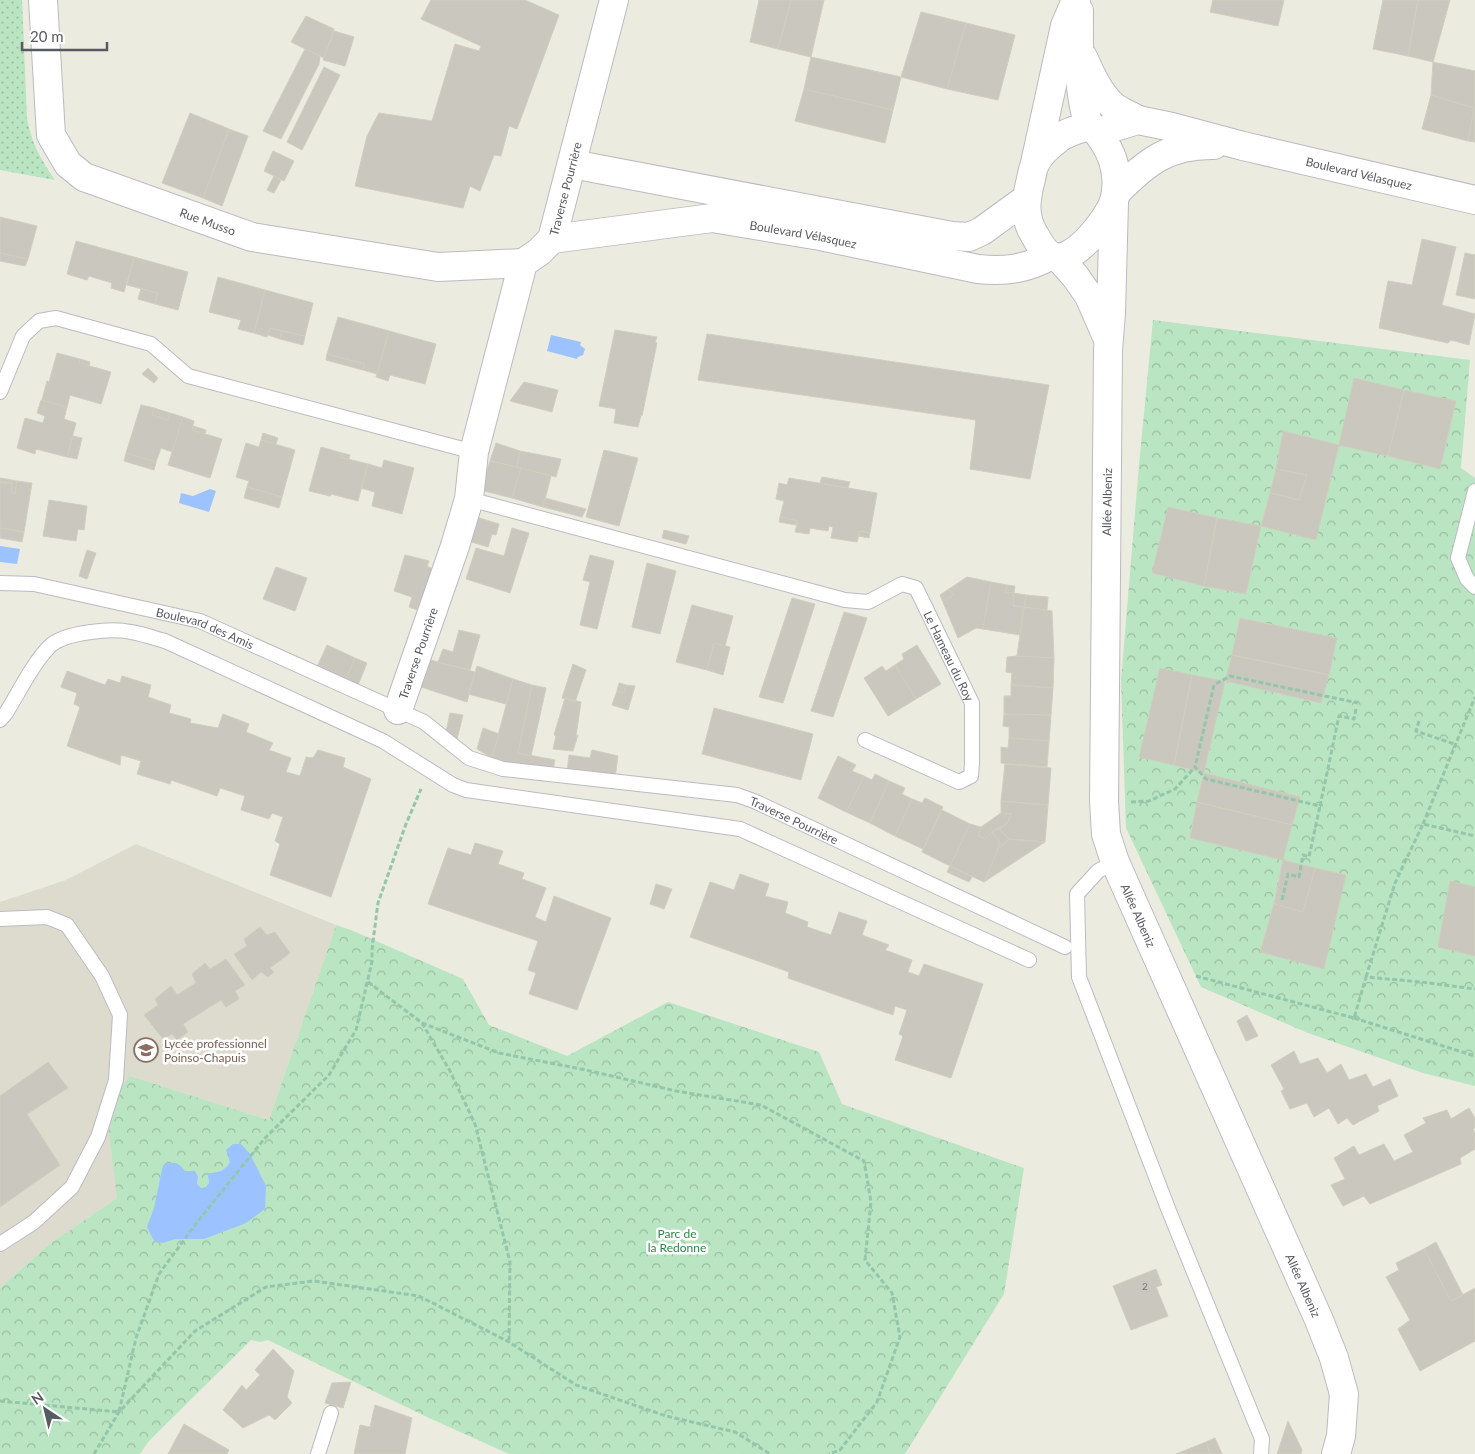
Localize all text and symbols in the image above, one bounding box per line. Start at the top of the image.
scale bar [22,20,108,52]
text: 20 m [30,27,64,45]
street label: Traverse Pourrière [546,140,584,237]
street label: Boulevard Vélasquez [1304,153,1414,193]
street label: Rue Musso [178,204,238,238]
street label: Boulevard Vélasquez [749,217,859,251]
street label: Allée Albeniz [1099,467,1115,536]
street label: Boulevard des Amis [155,604,256,652]
street label: Traverse Pourrière [395,605,441,701]
street label: Le Hameau du Roy [921,608,978,704]
street label: Traverse Pourrière [748,793,841,847]
street label: Allée Albeniz [1118,881,1160,950]
place label: Lycée professionnel Poinso-Chapuis [164,1036,267,1065]
school or university icon: Lycée professionnel Poinso-Chapuis [133,1037,159,1063]
park label: Parc de la Redonne [648,1226,706,1255]
street label: Allée Albeniz [1283,1251,1324,1320]
house number: 2 [1142,1280,1148,1292]
north arrow [20,1384,70,1434]
text: N [28,1388,47,1408]

